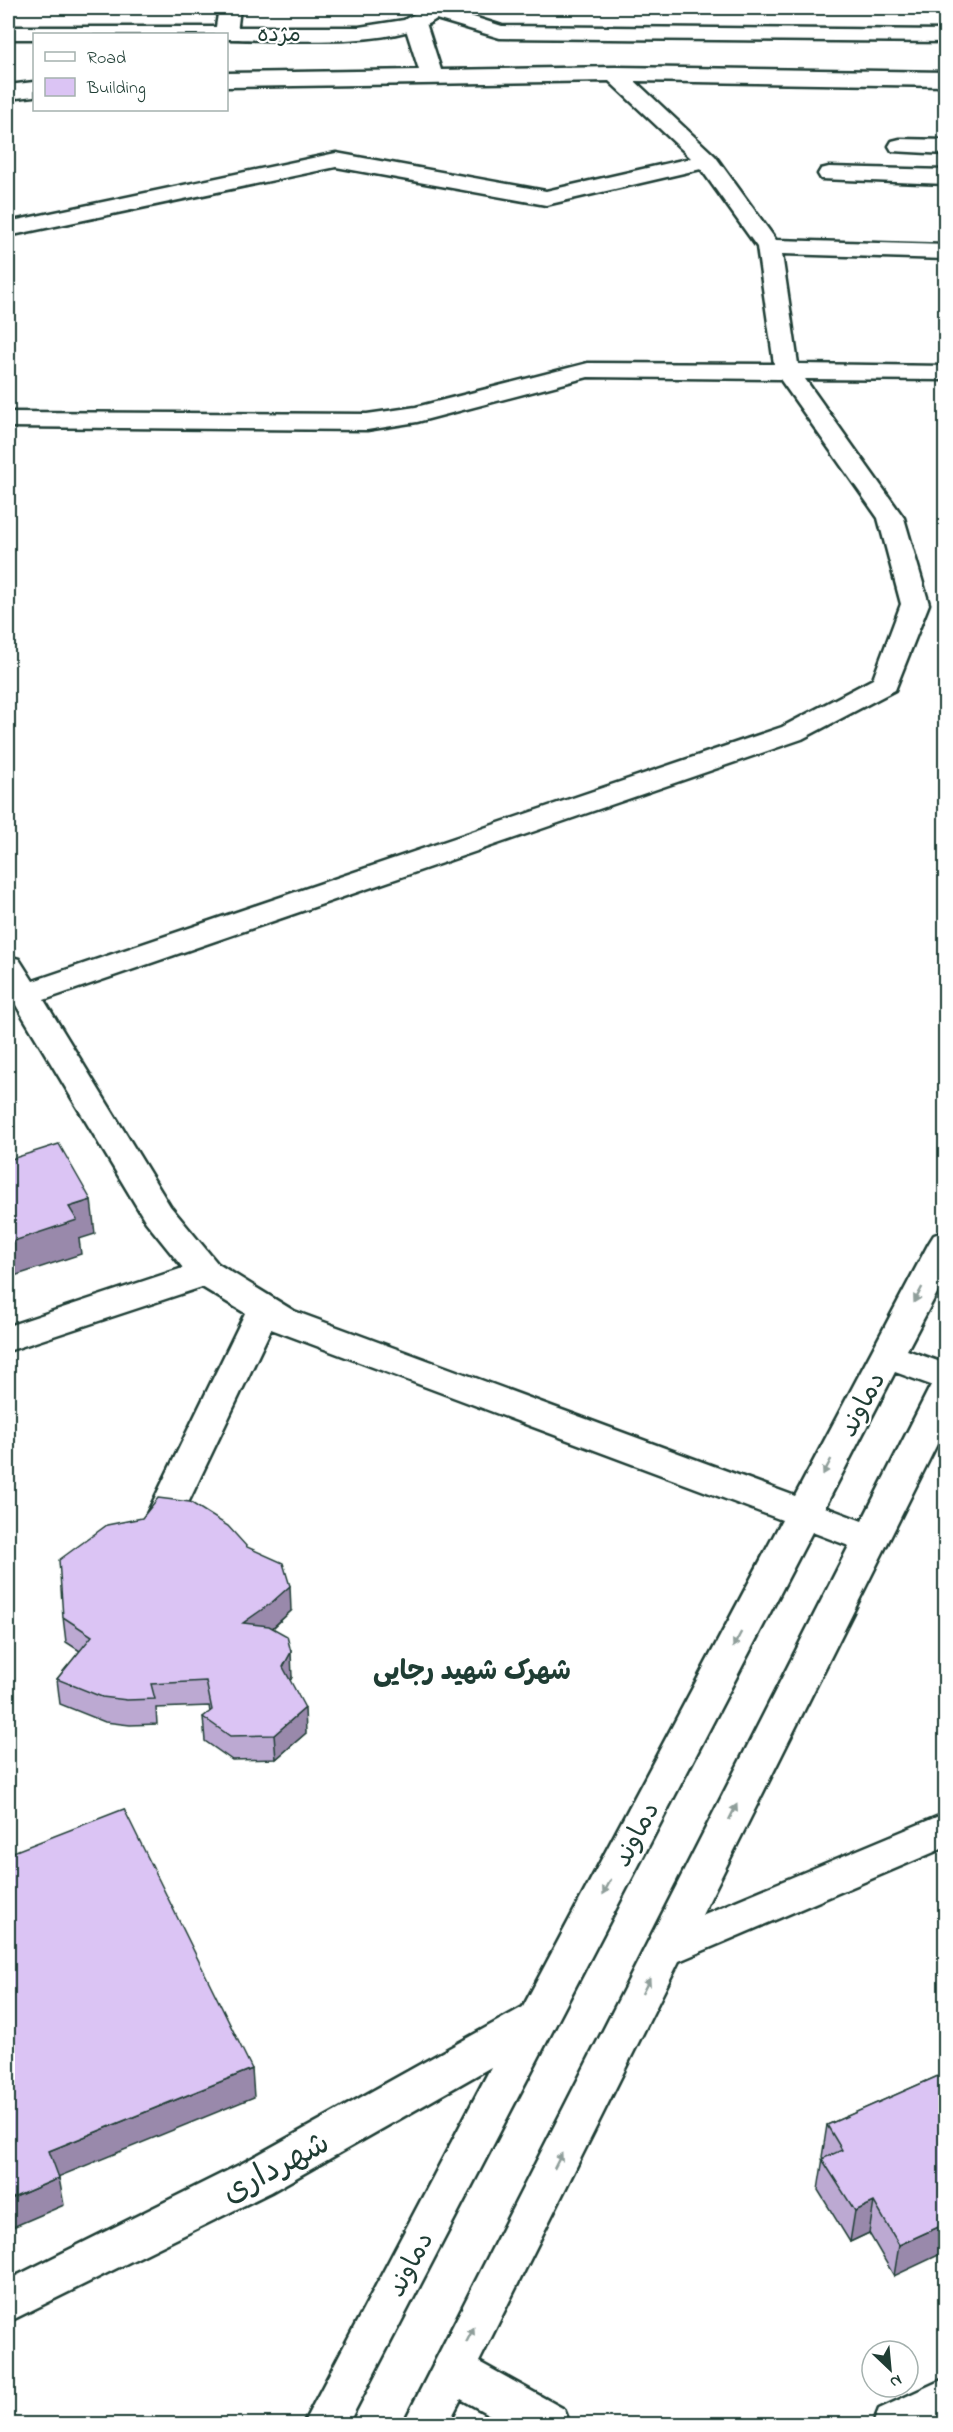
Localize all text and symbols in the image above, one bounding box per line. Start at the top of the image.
street label: مژده [257,20,301,52]
legend [33,33,228,111]
text: Road [87,46,126,72]
text: Building [86,76,146,103]
one-way arrow [913,1287,923,1304]
street label: دماوند [831,1366,897,1445]
one-way arrow [822,1459,832,1476]
one-way arrow [732,1632,742,1649]
district label: شهرک شهید رجایی [373,1653,571,1692]
street label: دماوند [605,1796,671,1875]
one-way arrow [729,1804,738,1821]
one-way arrow [602,1879,612,1896]
one-way arrow [641,1978,651,1995]
street label: شهرداری [215,2121,339,2217]
one-way arrow [553,2152,563,2169]
street label: دماوند [379,2226,445,2305]
one-way arrow [465,2326,475,2343]
north arrow [860,2339,920,2399]
text: N [885,2368,906,2394]

